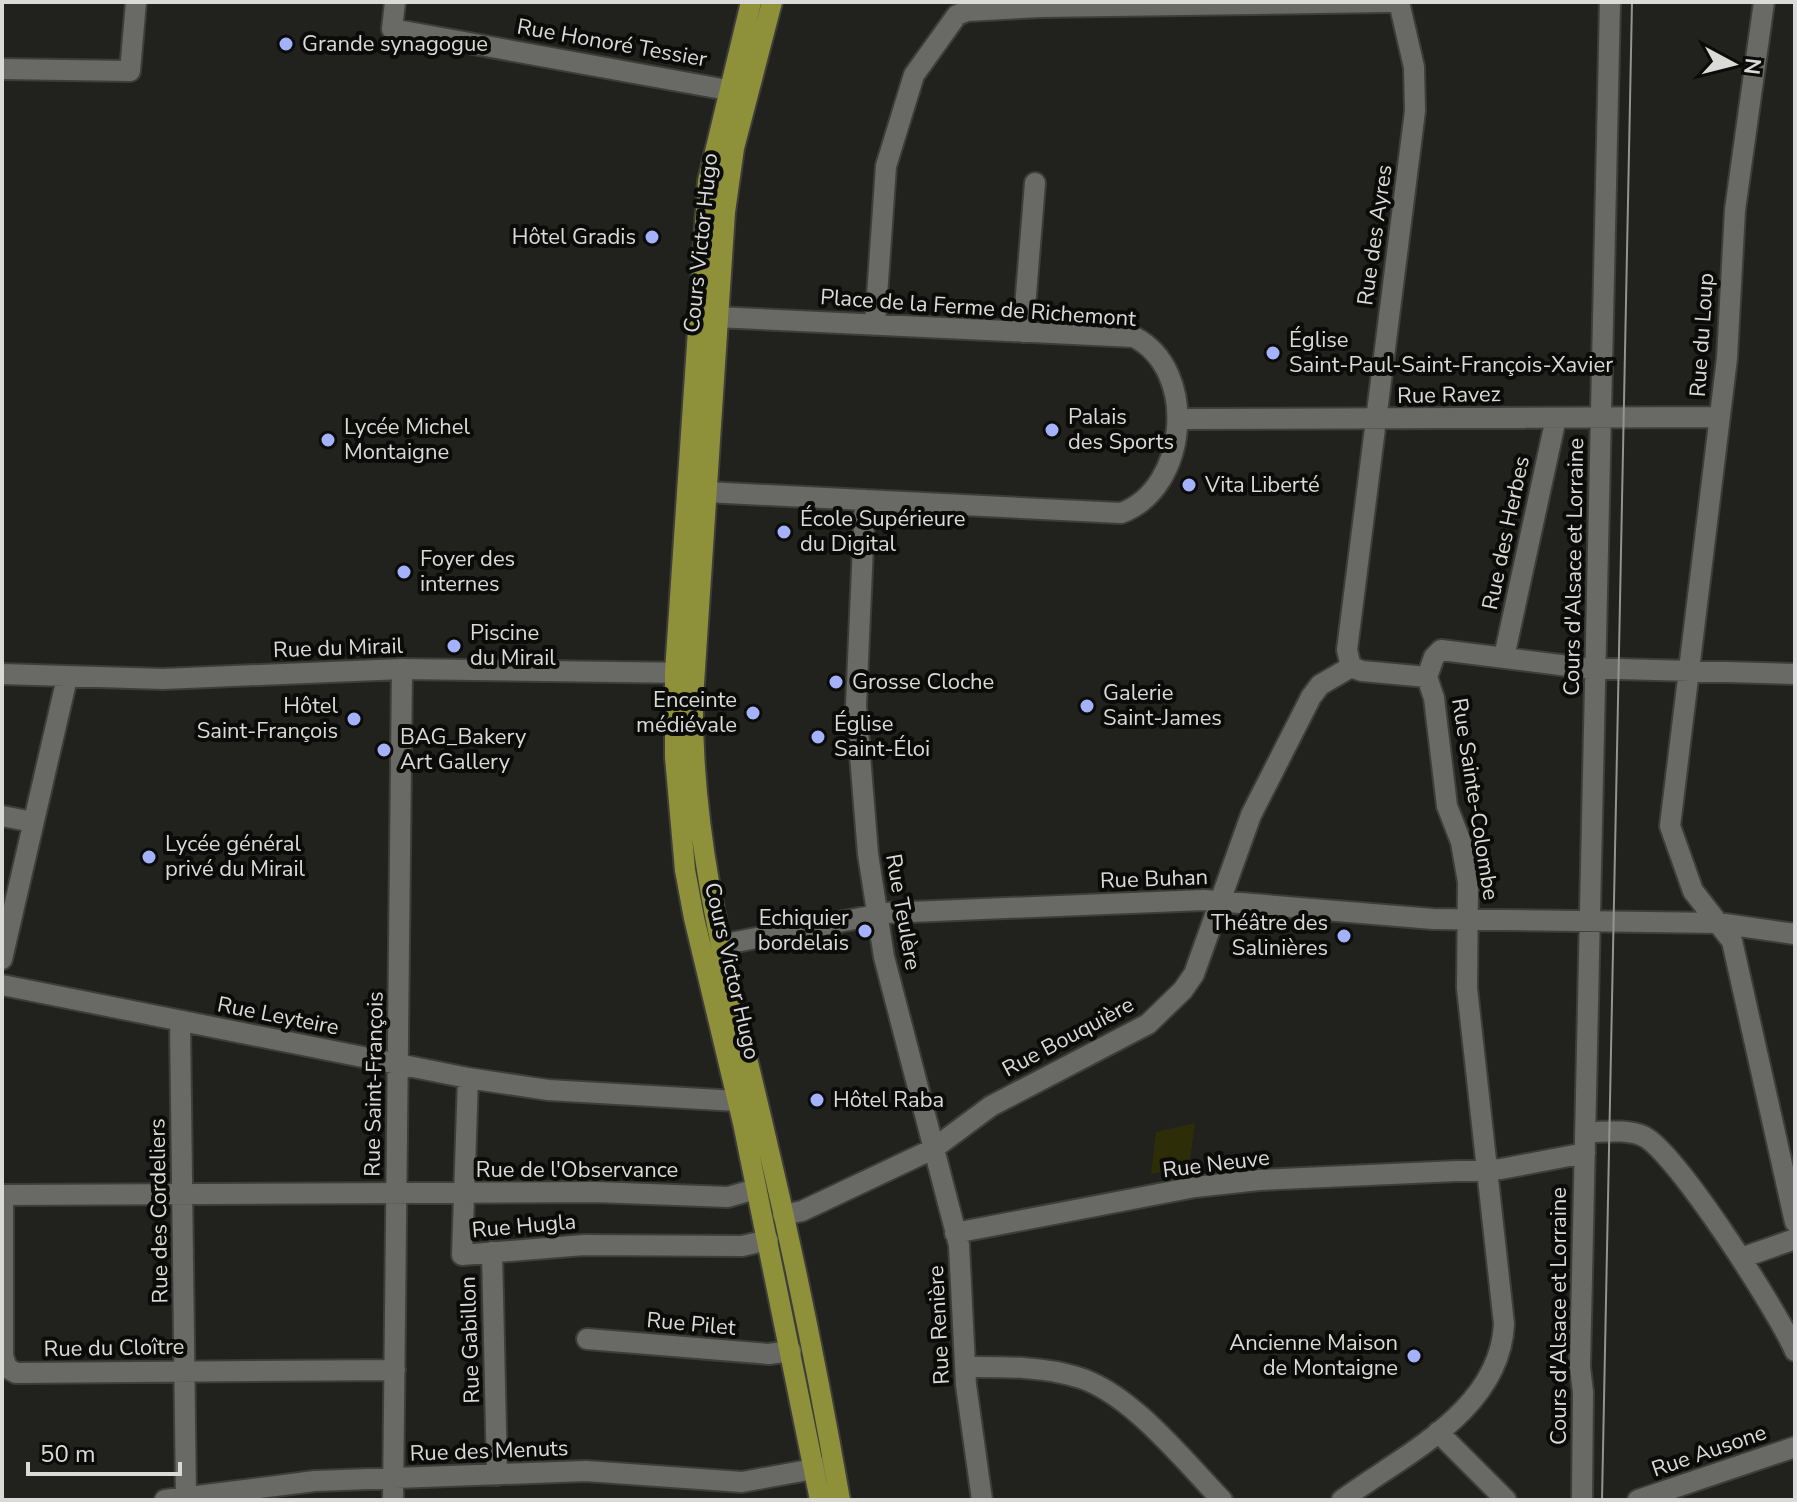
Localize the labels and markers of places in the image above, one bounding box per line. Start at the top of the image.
place label: Grande synagogue [302,29,488,59]
marker: Grande synagogue [277,35,295,53]
place label: Hôtel Gradis [512,222,636,252]
marker: Hôtel Gradis [643,228,661,246]
place label: Église Saint-Paul-Saint-François-Xavier [1289,325,1613,380]
marker: Église Saint-Paul-Saint-François-Xavier [1264,344,1282,362]
place label: Palais des Sports [1068,402,1174,457]
place label: Lycée Michel Montaigne [344,412,470,467]
marker: Palais des Sports [1043,421,1061,439]
marker: Lycée Michel Montaigne [319,431,337,449]
place label: Vita Liberté [1204,470,1320,500]
marker: Vita Liberté [1180,476,1198,494]
place label: École Supérieure du Digital [800,504,966,559]
marker: École Supérieure du Digital [775,523,793,541]
place label: Foyer des internes [420,544,515,599]
marker: Foyer des internes [395,563,413,581]
place label: Piscine du Mirail [470,618,556,673]
marker: Piscine du Mirail [445,637,463,655]
place label: Grosse Cloche [852,667,994,697]
marker: Grosse Cloche [827,673,845,691]
place label: Galerie Saint-James [1103,678,1222,733]
place label: Enceinte médiévale [636,685,737,740]
place label: Hôtel Saint-François [197,691,338,746]
marker: Galerie Saint-James [1078,697,1096,715]
marker: Enceinte médiévale [744,704,762,722]
place label: Église Saint-Éloi [834,709,930,764]
marker: Hôtel Saint-François [345,710,363,728]
place label: BAG_Bakery Art Gallery [400,722,527,777]
marker: Église Saint-Éloi [809,728,827,746]
marker: BAG_Bakery Art Gallery [375,741,393,759]
place label: Lycée général privé du Mirail [165,829,306,884]
marker: Lycée général privé du Mirail [140,848,158,866]
place label: Echiquier bordelais [758,903,849,958]
place label: Théâtre des Salinières [1211,908,1328,963]
marker: Echiquier bordelais [856,922,874,940]
marker: Théâtre des Salinières [1335,927,1353,945]
place label: Hôtel Raba [833,1085,944,1115]
marker: Hôtel Raba [808,1091,826,1109]
place label: Ancienne Maison de Montaigne [1229,1328,1398,1383]
marker: Ancienne Maison de Montaigne [1405,1347,1423,1365]

